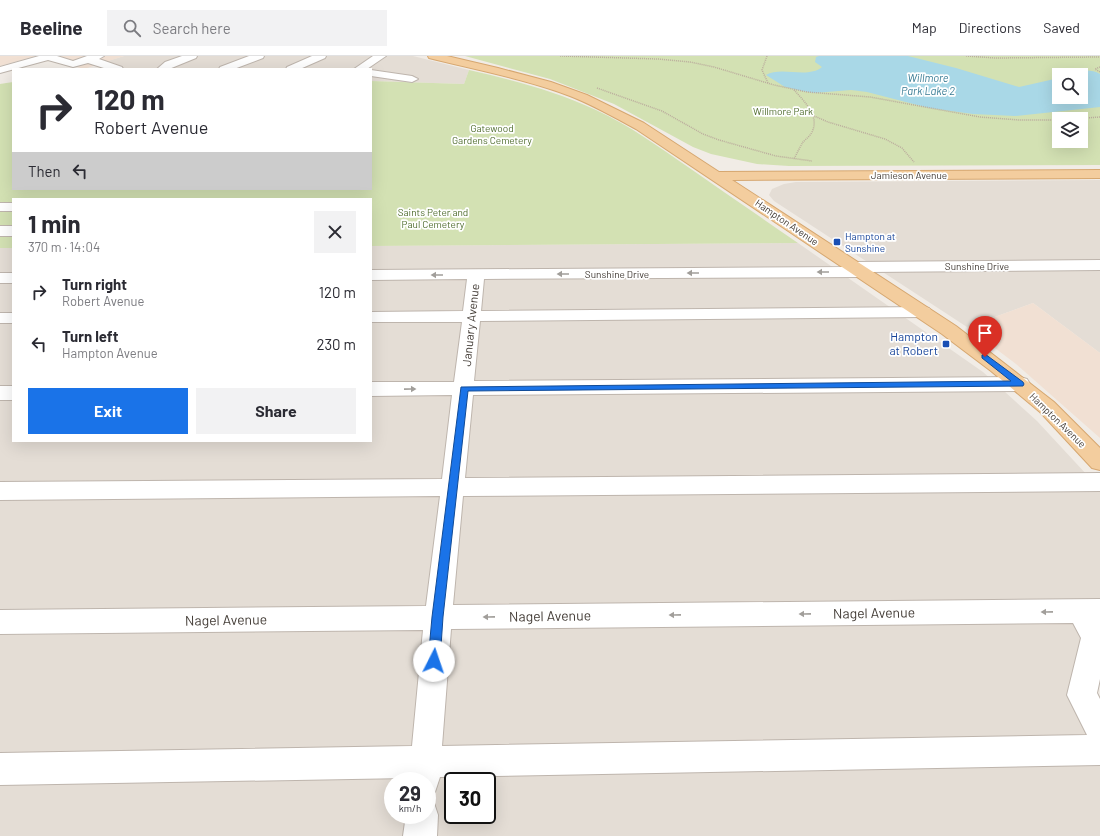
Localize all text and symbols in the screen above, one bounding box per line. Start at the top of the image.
search box [107,10,387,46]
text: Beeline [20,16,83,39]
icon: search [121,17,143,39]
text: Search here [153,19,231,37]
text: Map [912,19,937,36]
text: Directions [959,19,1021,36]
text: Saved [1043,19,1080,36]
map controls [1052,68,1088,148]
button: search [1052,68,1088,104]
water label: Willmore Park Lake 2 [901,71,955,97]
text: 120 m [94,82,165,116]
icon: right [28,84,80,136]
park label: Willmore Park [753,105,813,117]
button: layers [1052,112,1088,148]
text: Robert Avenue [94,116,208,138]
park label: Gatewood Gardens Cemetery [452,122,532,146]
icon: left [69,160,91,182]
text: Then [28,162,61,180]
street label: Jamieson Avenue [871,169,947,181]
street label: Hampton Avenue [753,196,821,248]
park label: Saints Peter and Paul Cemetery [398,206,468,230]
text: 1 min [28,209,81,238]
button: close [314,211,356,253]
place label: Hampton at Sunshine [845,230,896,254]
marker: Hampton at Sunshine [832,237,842,247]
text: 370 m · 14:04 [28,239,100,255]
street label: Sunshine Drive [945,260,1009,272]
street label: Sunshine Drive [585,268,649,280]
one-way arrow [816,269,829,275]
one-way arrow [686,270,699,276]
one-way arrow [556,271,569,277]
one-way arrow [430,272,443,278]
text: Turn right [62,275,127,293]
icon: right [28,281,50,303]
text: 120 m [319,283,356,301]
street label: January Avenue [459,283,481,367]
text: Robert Avenue [62,293,145,309]
pin [968,316,1002,357]
icon: arrive [974,322,996,344]
text: Turn left [62,327,118,345]
place label: Hampton at Robert [890,329,938,357]
icon: left [28,333,50,355]
text: 230 m [316,335,356,353]
marker: Hampton at Robert [941,339,951,349]
text: Hampton Avenue [62,345,158,361]
one-way arrow [404,386,417,392]
button: Exit [28,388,188,434]
button: Share [196,388,356,434]
street label: Hampton Avenue [1027,390,1089,450]
street label: Nagel Avenue [833,603,915,622]
street label: Nagel Avenue [509,606,591,625]
one-way arrow [1040,609,1053,615]
street label: Nagel Avenue [185,610,267,629]
one-way arrow [798,611,811,617]
one-way arrow [668,612,681,618]
one-way arrow [482,614,495,620]
position arrow [413,640,455,682]
speed limit sign: 30 [444,772,496,824]
text: 29 [399,781,421,805]
text: km/h [399,802,421,814]

